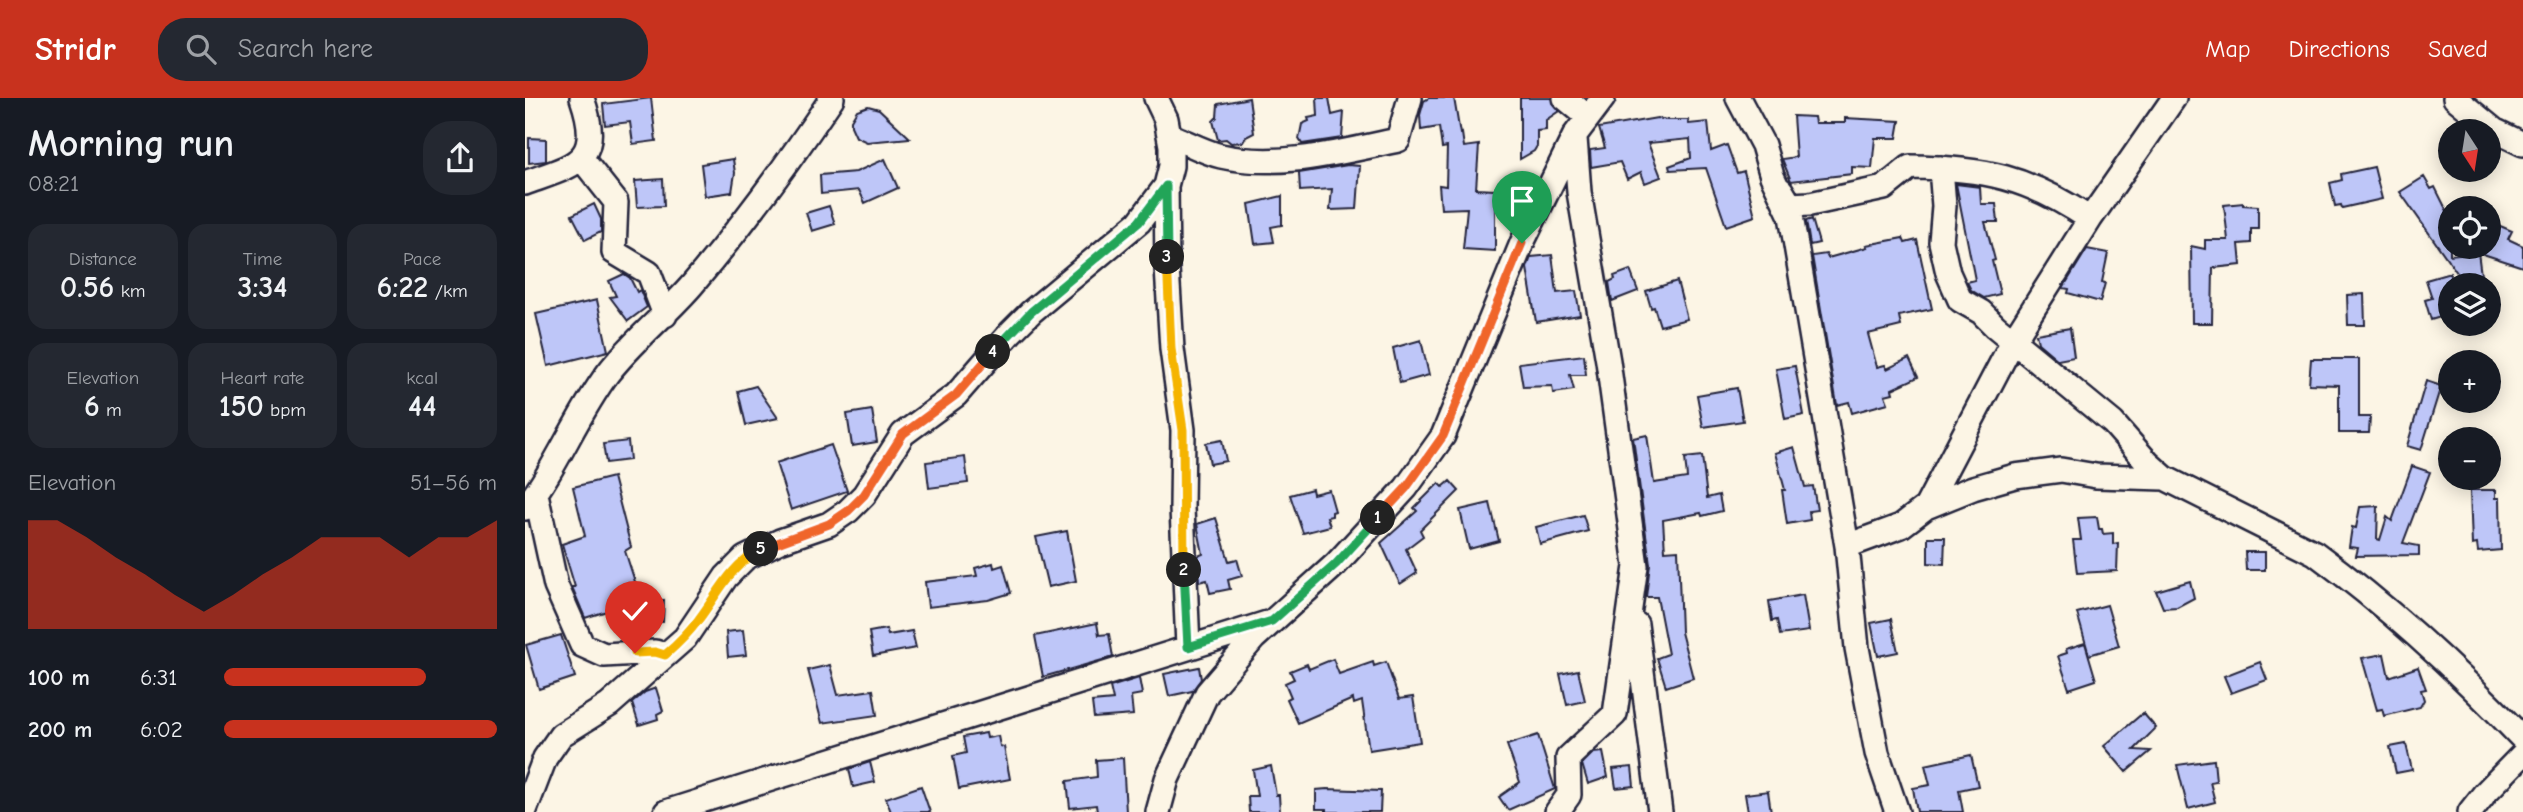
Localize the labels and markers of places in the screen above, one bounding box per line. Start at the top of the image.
pin [1492,171,1552,243]
pin: 3 [1149,240,1185,274]
pin: 4 [975,334,1011,370]
pin: 1 [1361,500,1395,536]
pin: 5 [743,532,779,566]
pin: 2 [1167,552,1201,588]
pin [605,581,665,653]

